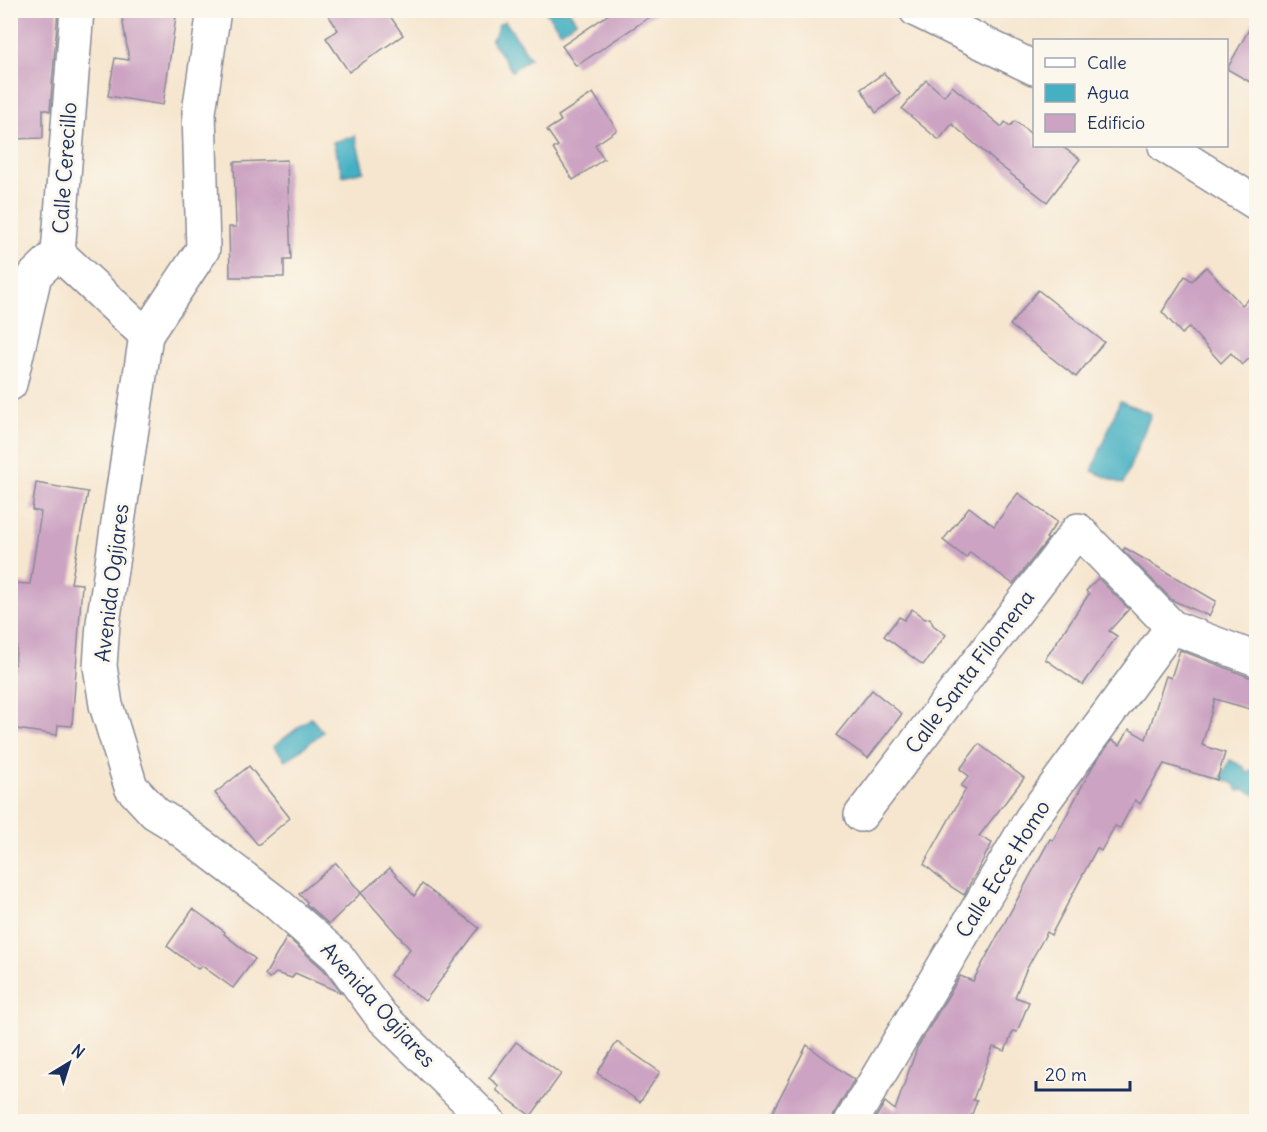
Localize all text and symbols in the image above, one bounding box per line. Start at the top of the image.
legend [1033,39,1228,147]
text: Calle [1087,51,1127,74]
text: Agua [1087,81,1129,104]
street label: Calle Cerecillo [46,101,83,235]
text: Edificio [1087,111,1145,134]
street label: Avenida Ogíjares [88,502,135,664]
street label: Calle Santa Filomena [899,584,1040,759]
street label: Calle Ecce Homo [949,795,1056,943]
street label: Avenida Ogíjares [315,936,442,1073]
north arrow [39,1033,99,1093]
text: N [68,1040,89,1062]
scale bar [1036,1054,1130,1092]
text: 20 m [1045,1063,1087,1086]

